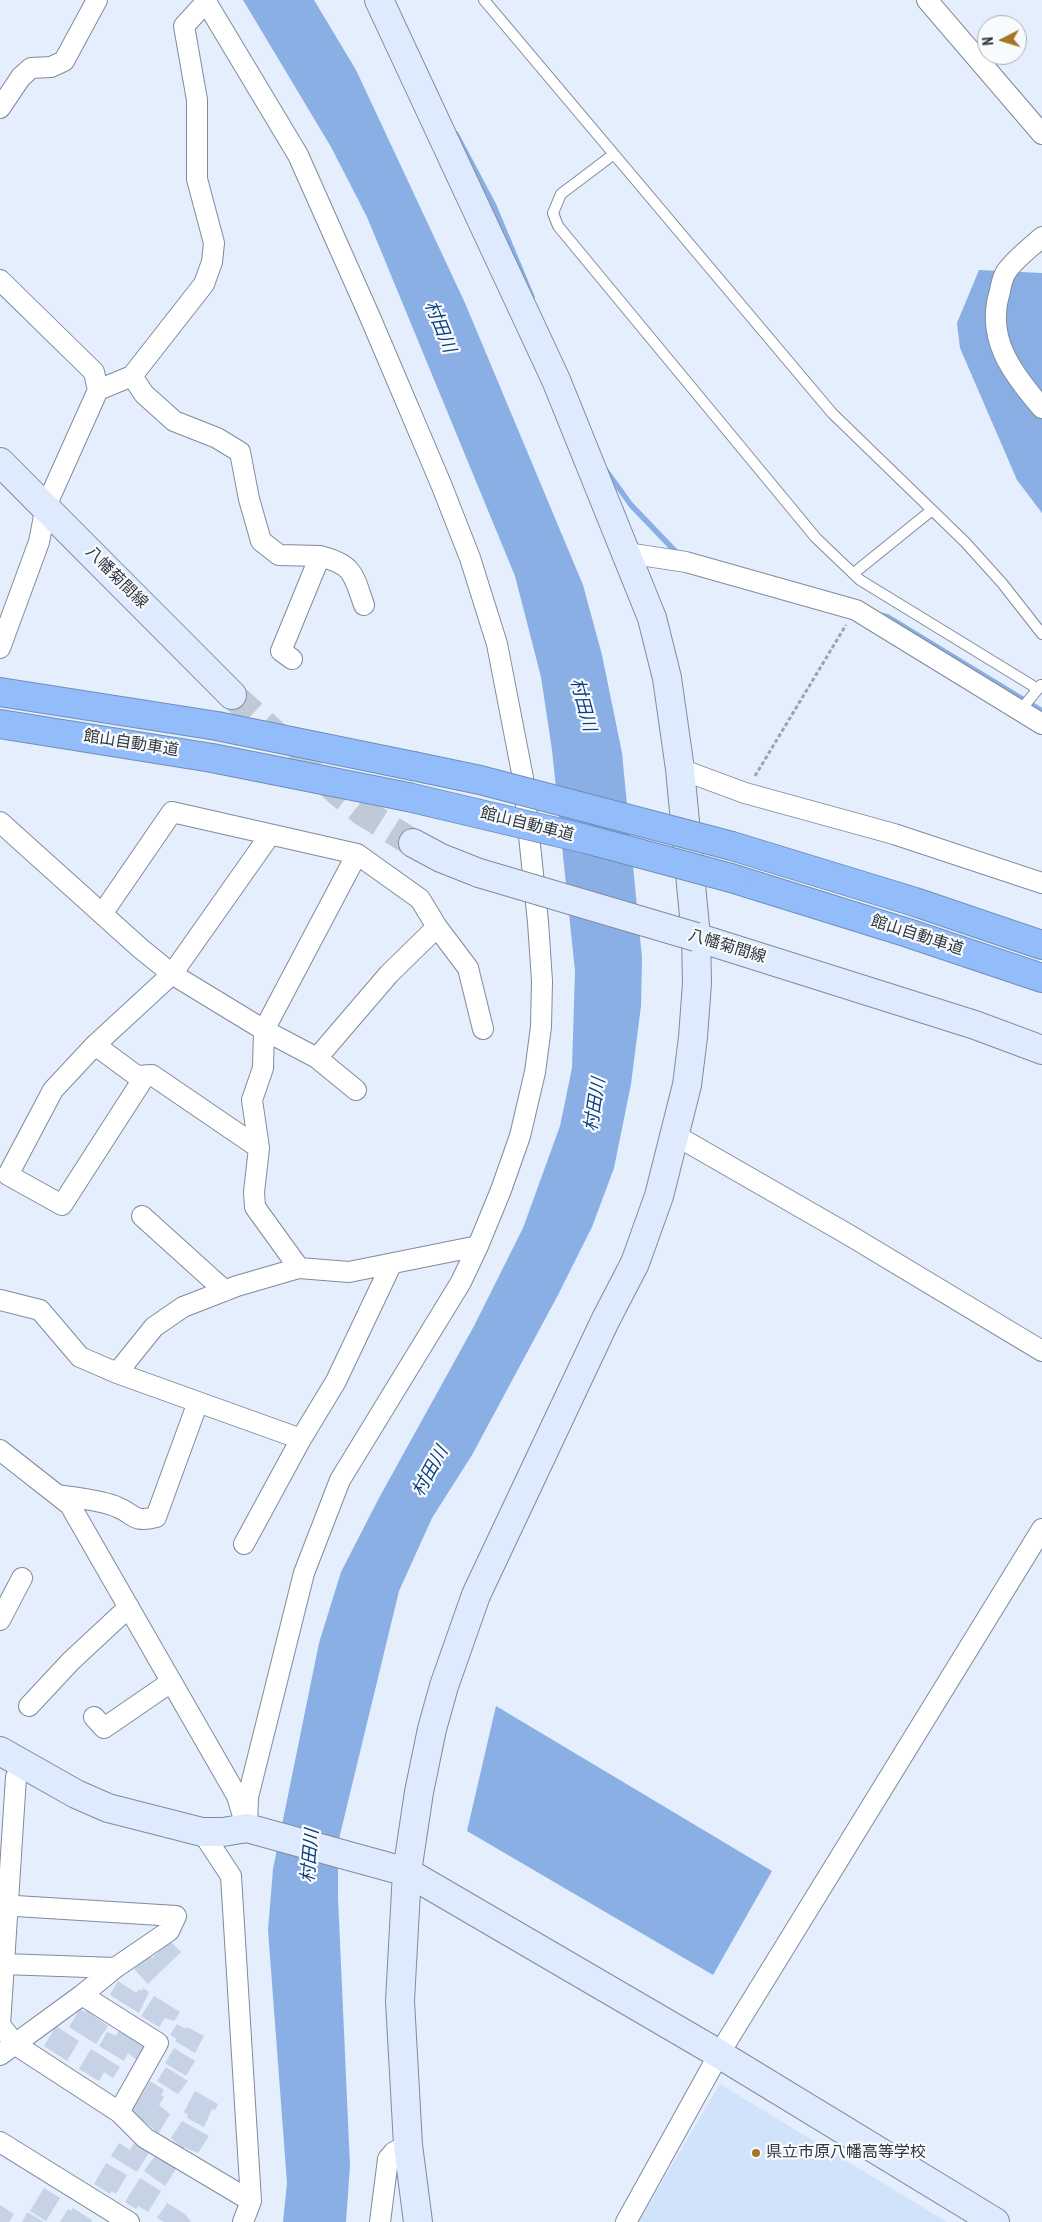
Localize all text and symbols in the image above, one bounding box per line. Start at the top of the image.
north arrow [977,15,1027,65]
text: N [980,36,996,46]
water label: 村田川 [419,298,459,356]
street label: 八幡菊間線 [81,543,151,613]
water label: 村田川 [565,676,599,734]
street label: 館山自動車道 [82,727,180,761]
street label: 館山自動車道 [478,804,576,846]
street label: 館山自動車道 [868,912,966,960]
street label: 八幡菊間線 [686,926,768,968]
water label: 村田川 [581,1077,611,1133]
water label: 村田川 [408,1443,454,1501]
water label: 村田川 [298,1828,324,1884]
place label: 県立市原八幡高等学校 [766,2143,926,2163]
marker: 県立市原八幡高等学校 [750,2147,762,2159]

